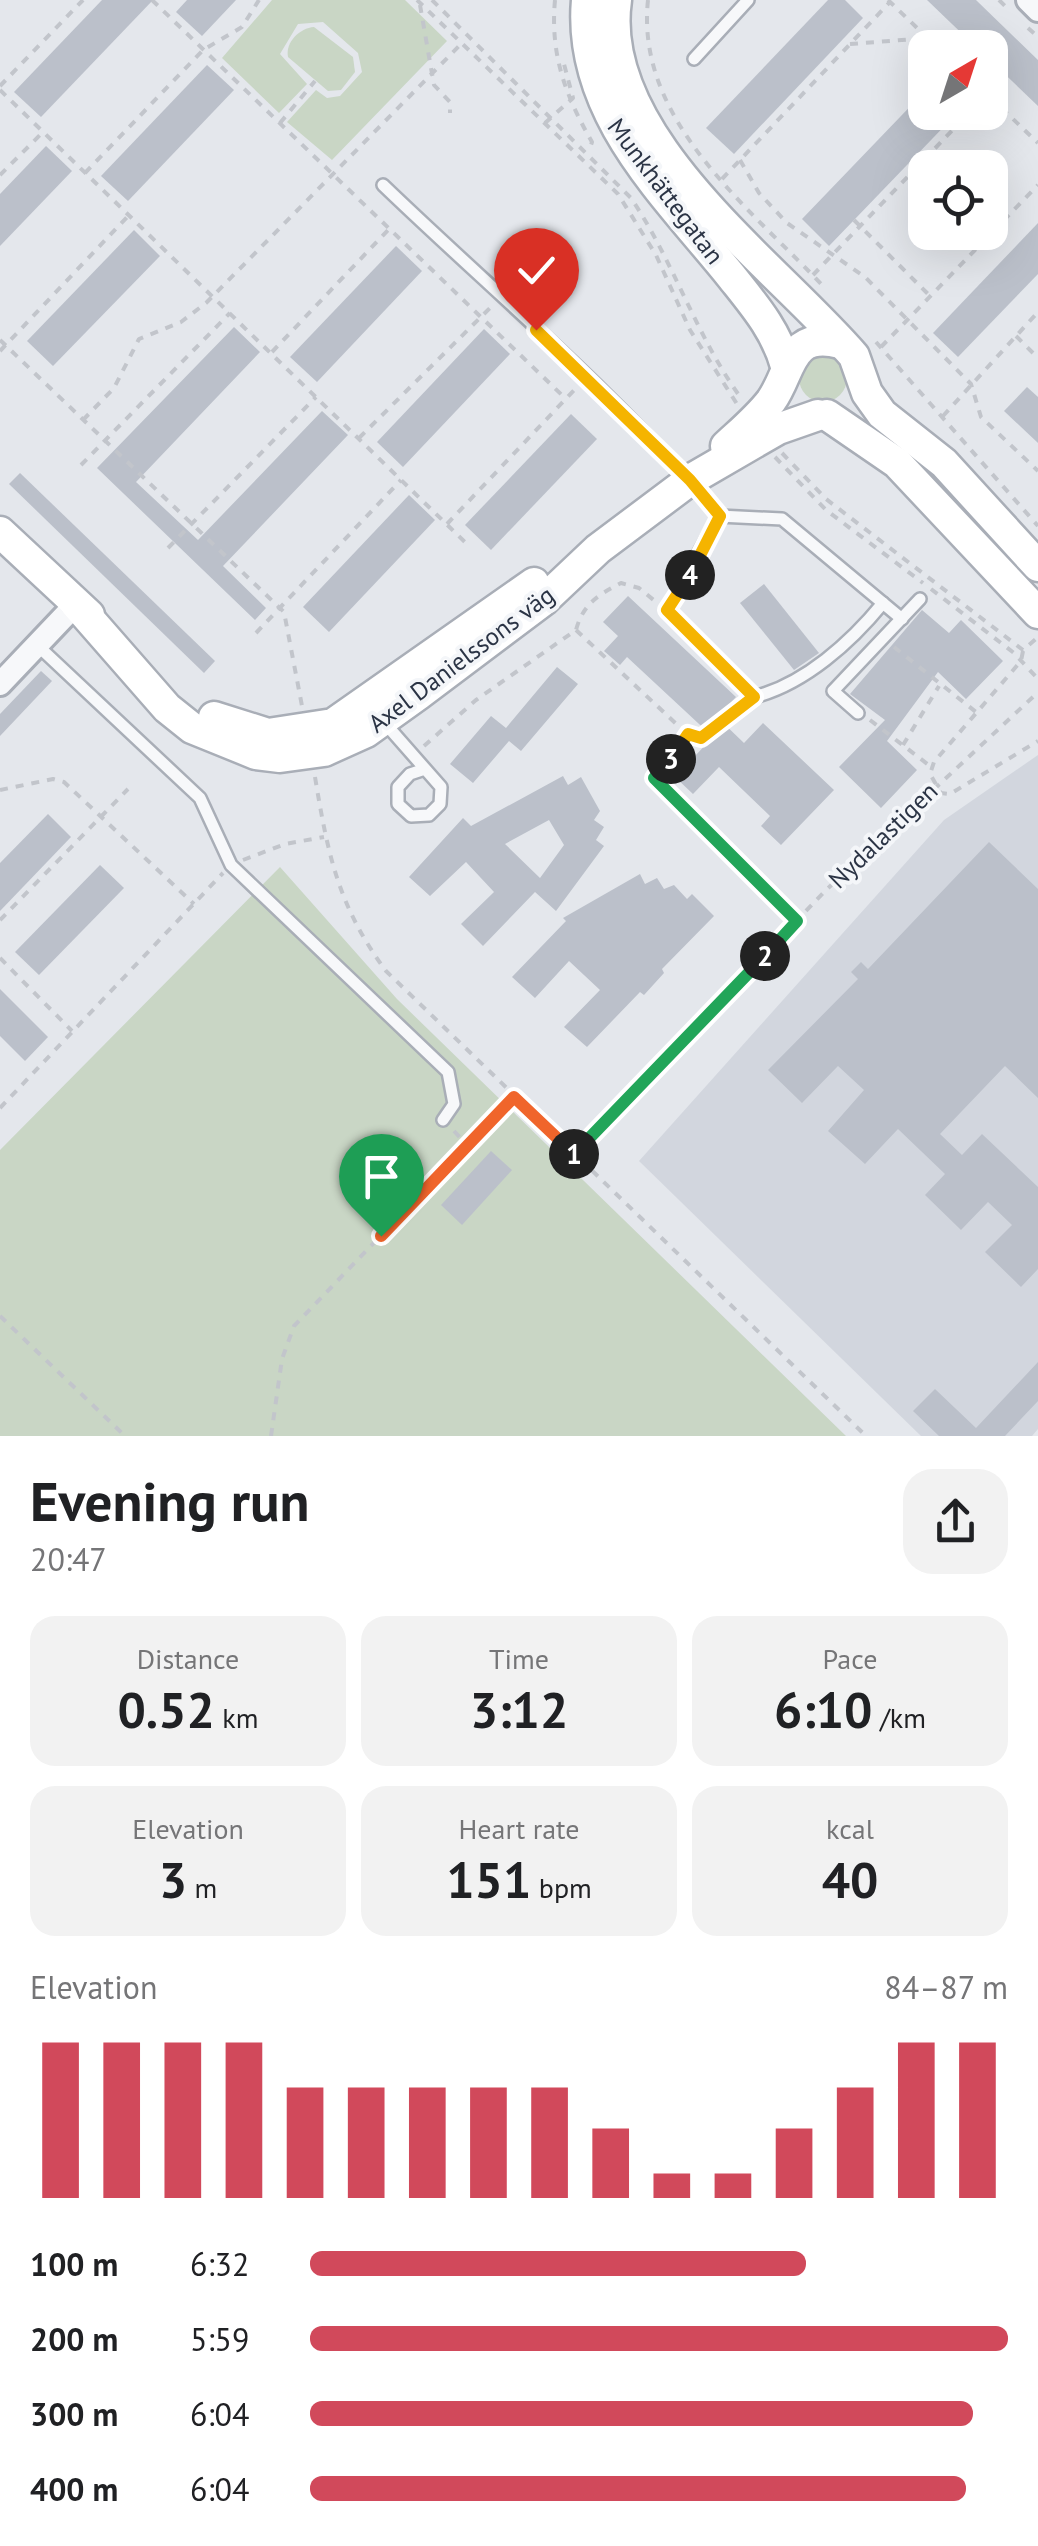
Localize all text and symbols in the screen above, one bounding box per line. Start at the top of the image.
north arrow [908,30,1008,130]
map controls [908,30,1008,250]
street label: Munkhättegatan [601,112,731,270]
button: locate [908,150,1008,250]
pin [494,228,579,331]
icon: check [509,243,564,298]
pin: 4 [665,550,715,600]
text: 4 [682,556,698,593]
street label: Axel Danielssons väg [362,579,560,739]
pin: 3 [646,734,696,784]
text: 3 [663,740,679,777]
street label: Nydalastigen [822,775,944,895]
pin: 2 [740,931,790,981]
text: 2 [757,937,773,974]
pin: 1 [549,1129,599,1179]
pin [339,1134,424,1237]
text: 1 [566,1135,582,1172]
icon: arrive [354,1149,409,1204]
text: Evening run [30,1465,310,1536]
button: share [903,1469,1008,1574]
text: 20:47 [30,1538,107,1580]
text: Distance [137,1640,239,1677]
text: Time [489,1640,549,1677]
text: Pace [823,1640,877,1677]
text: 0.52 [118,1677,215,1742]
text: 3:12 [470,1677,568,1742]
text: 6:10 [774,1677,872,1742]
text: km [215,1699,258,1736]
text: /km [872,1699,926,1736]
text: Elevation [132,1810,244,1847]
text: Heart rate [458,1810,580,1847]
text: kcal [826,1810,874,1847]
text: 3 [159,1847,187,1912]
text: 151 [446,1847,531,1912]
text: 40 [822,1847,878,1912]
text: m [187,1869,217,1906]
text: bpm [531,1869,592,1906]
text: Elevation [30,1966,157,2008]
text: 84–87 m [884,1966,1008,2008]
text: 100 m [30,2243,118,2285]
text: 6:32 [190,2243,249,2285]
text: 200 m [30,2318,118,2360]
text: 5:59 [190,2318,249,2360]
text: 300 m [30,2393,118,2435]
text: 6:04 [190,2393,249,2435]
text: 400 m [30,2468,118,2510]
text: 6:04 [190,2468,249,2510]

